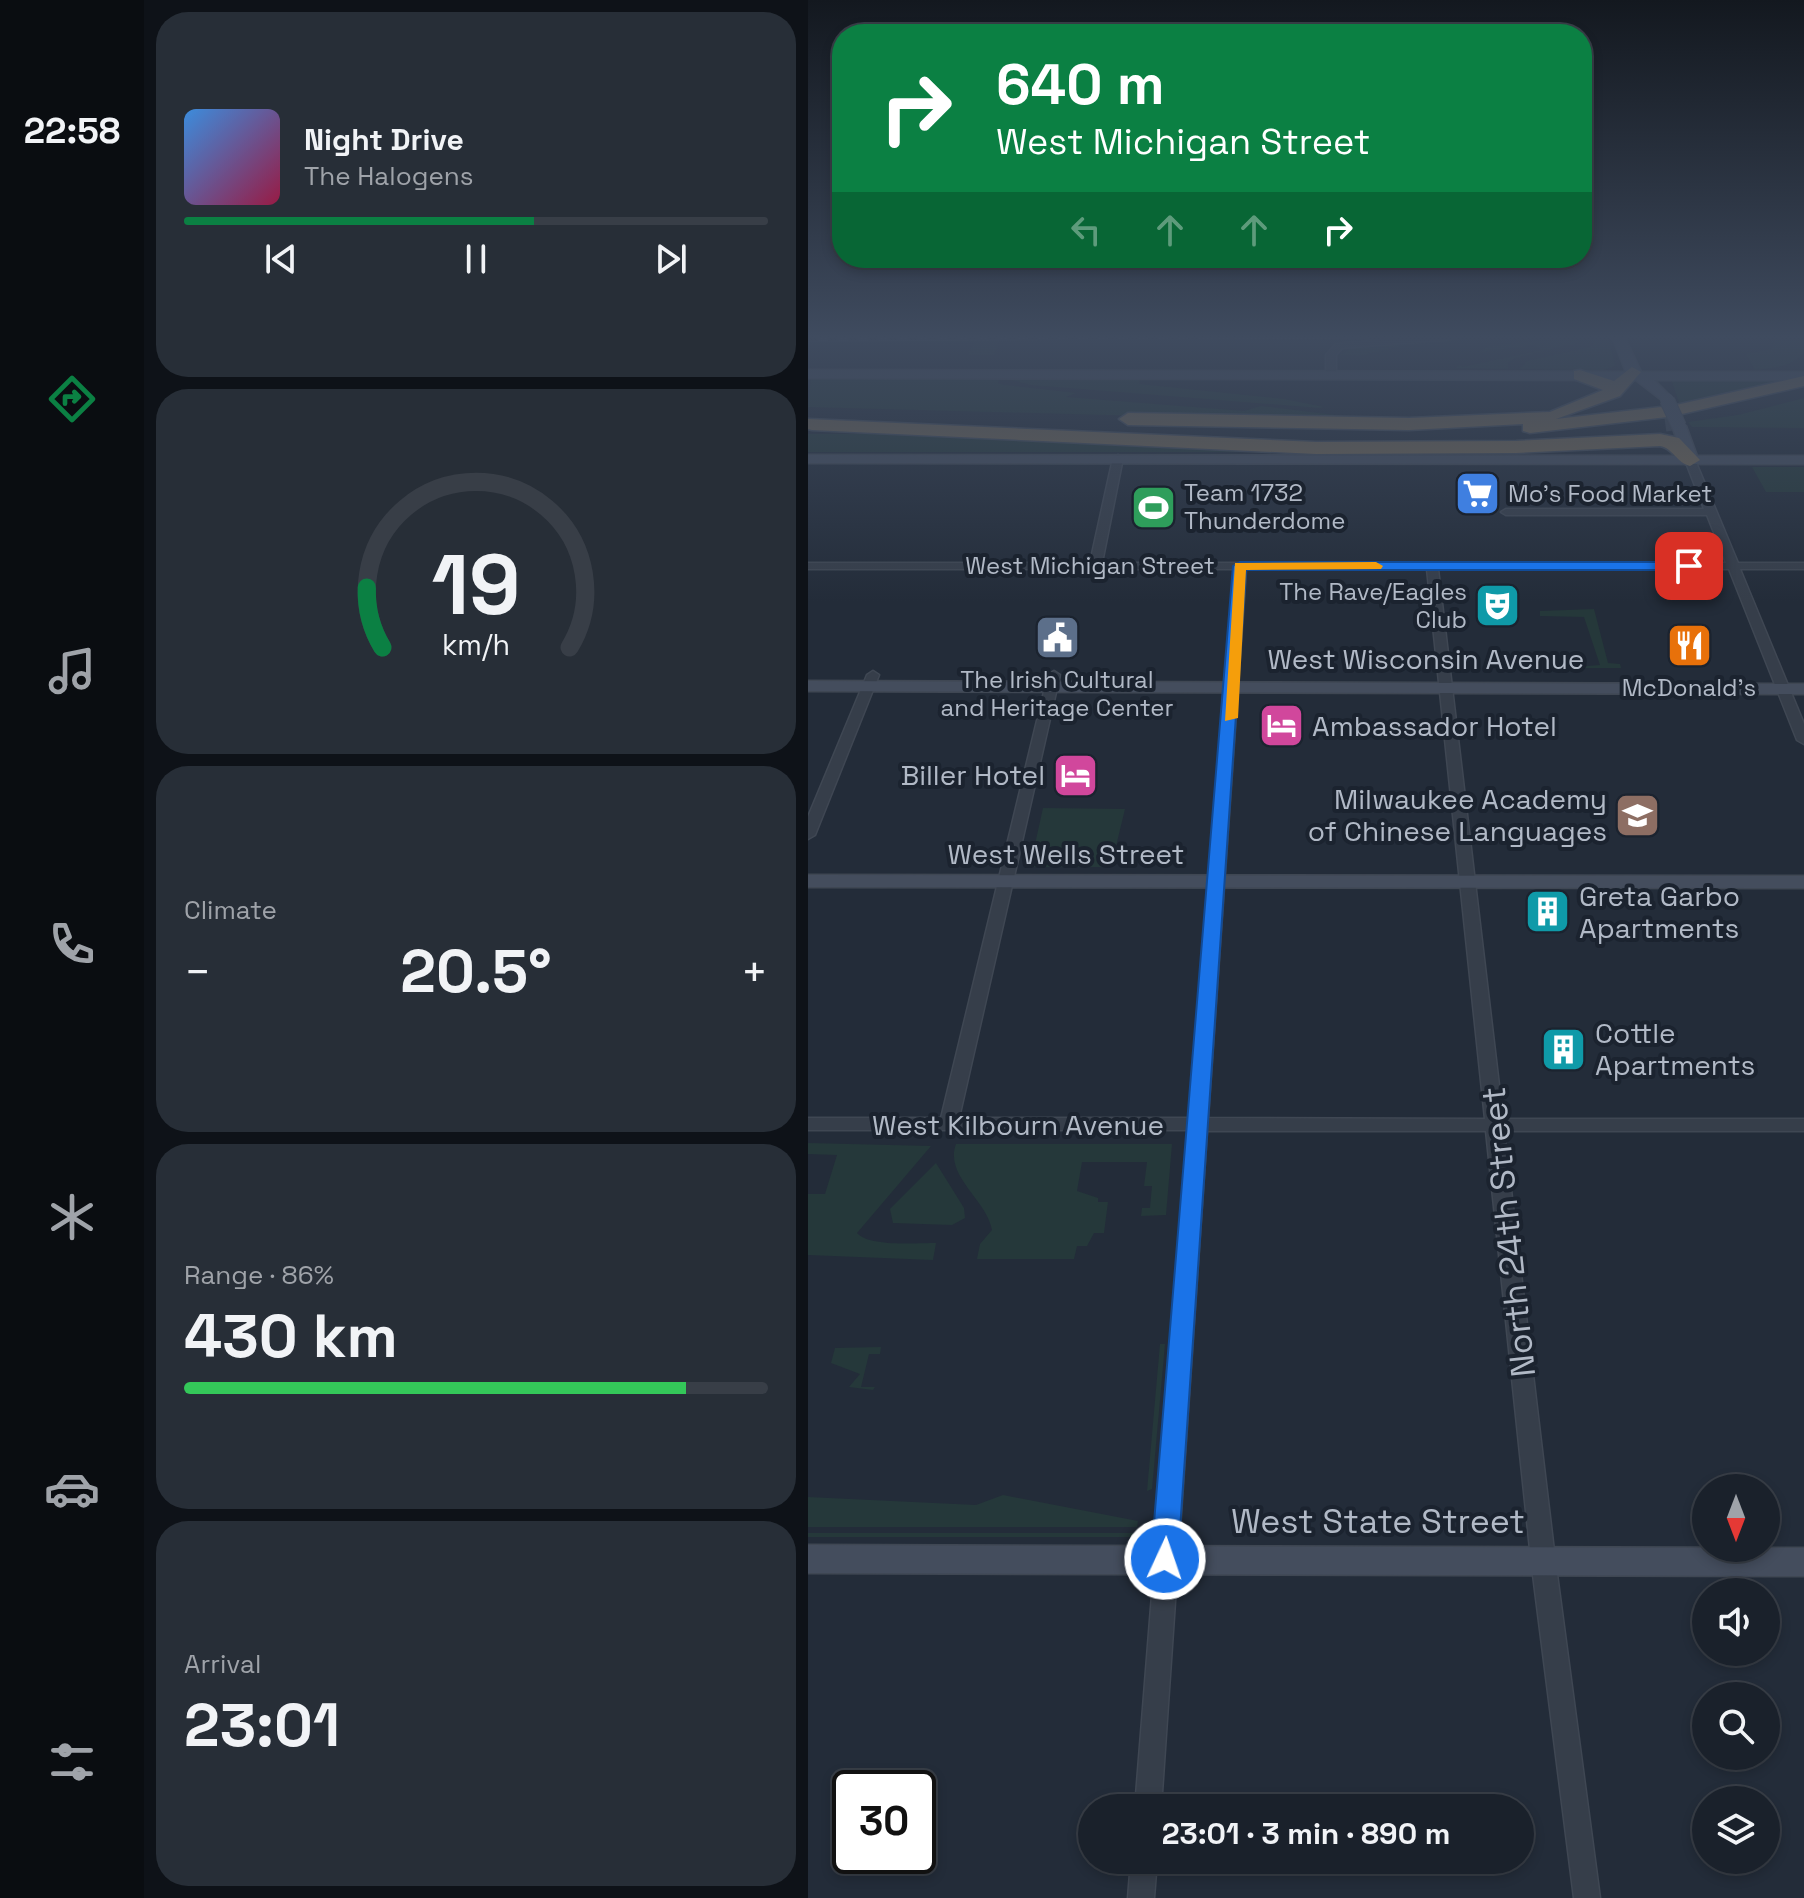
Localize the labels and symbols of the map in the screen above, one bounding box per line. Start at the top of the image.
supermarket icon: Mo's Food Market [1453,470,1501,518]
place label: Team 1732 Thunderdome [1184,477,1345,536]
place label: Mo's Food Market [1508,478,1712,509]
sports icon: Team 1732 Thunderdome [1129,483,1177,531]
pin [1655,532,1723,600]
street label: West Michigan Street [965,550,1215,581]
place label: The Rave/Eagles Club [1279,576,1467,635]
theatre icon: The Rave/Eagles Club [1474,582,1522,630]
public building icon: The Irish Cultural and Heritage Center [1033,614,1081,662]
restaurant icon: McDonald's [1665,622,1713,670]
street label: West Wisconsin Avenue [1268,641,1584,677]
place label: The Irish Cultural and Heritage Center [940,664,1174,723]
place label: McDonald's [1622,672,1756,703]
hotel icon: Ambassador Hotel [1257,702,1305,750]
place label: Ambassador Hotel [1312,708,1557,744]
hotel icon: Biller Hotel [1052,751,1100,799]
place label: Biller Hotel [901,757,1045,793]
place label: Milwaukee Academy of Chinese Languages [1308,781,1607,849]
school or university icon: Milwaukee Academy of Chinese Languages [1614,791,1662,839]
street label: West Wells Street [948,836,1184,872]
place label: Greta Garbo Apartments [1579,878,1740,946]
building icon: Greta Garbo Apartments [1524,888,1572,936]
place label: Cottle Apartments [1595,1015,1755,1083]
building icon: Cottle Apartments [1540,1025,1588,1073]
street label: North 24th Street [1472,1085,1545,1379]
street label: West Kilbourn Avenue [872,1107,1164,1143]
north arrow [1692,1474,1780,1562]
street label: West State Street [1231,1500,1525,1543]
position arrow [1123,1517,1207,1601]
speed limit sign: 30 [832,1770,936,1874]

